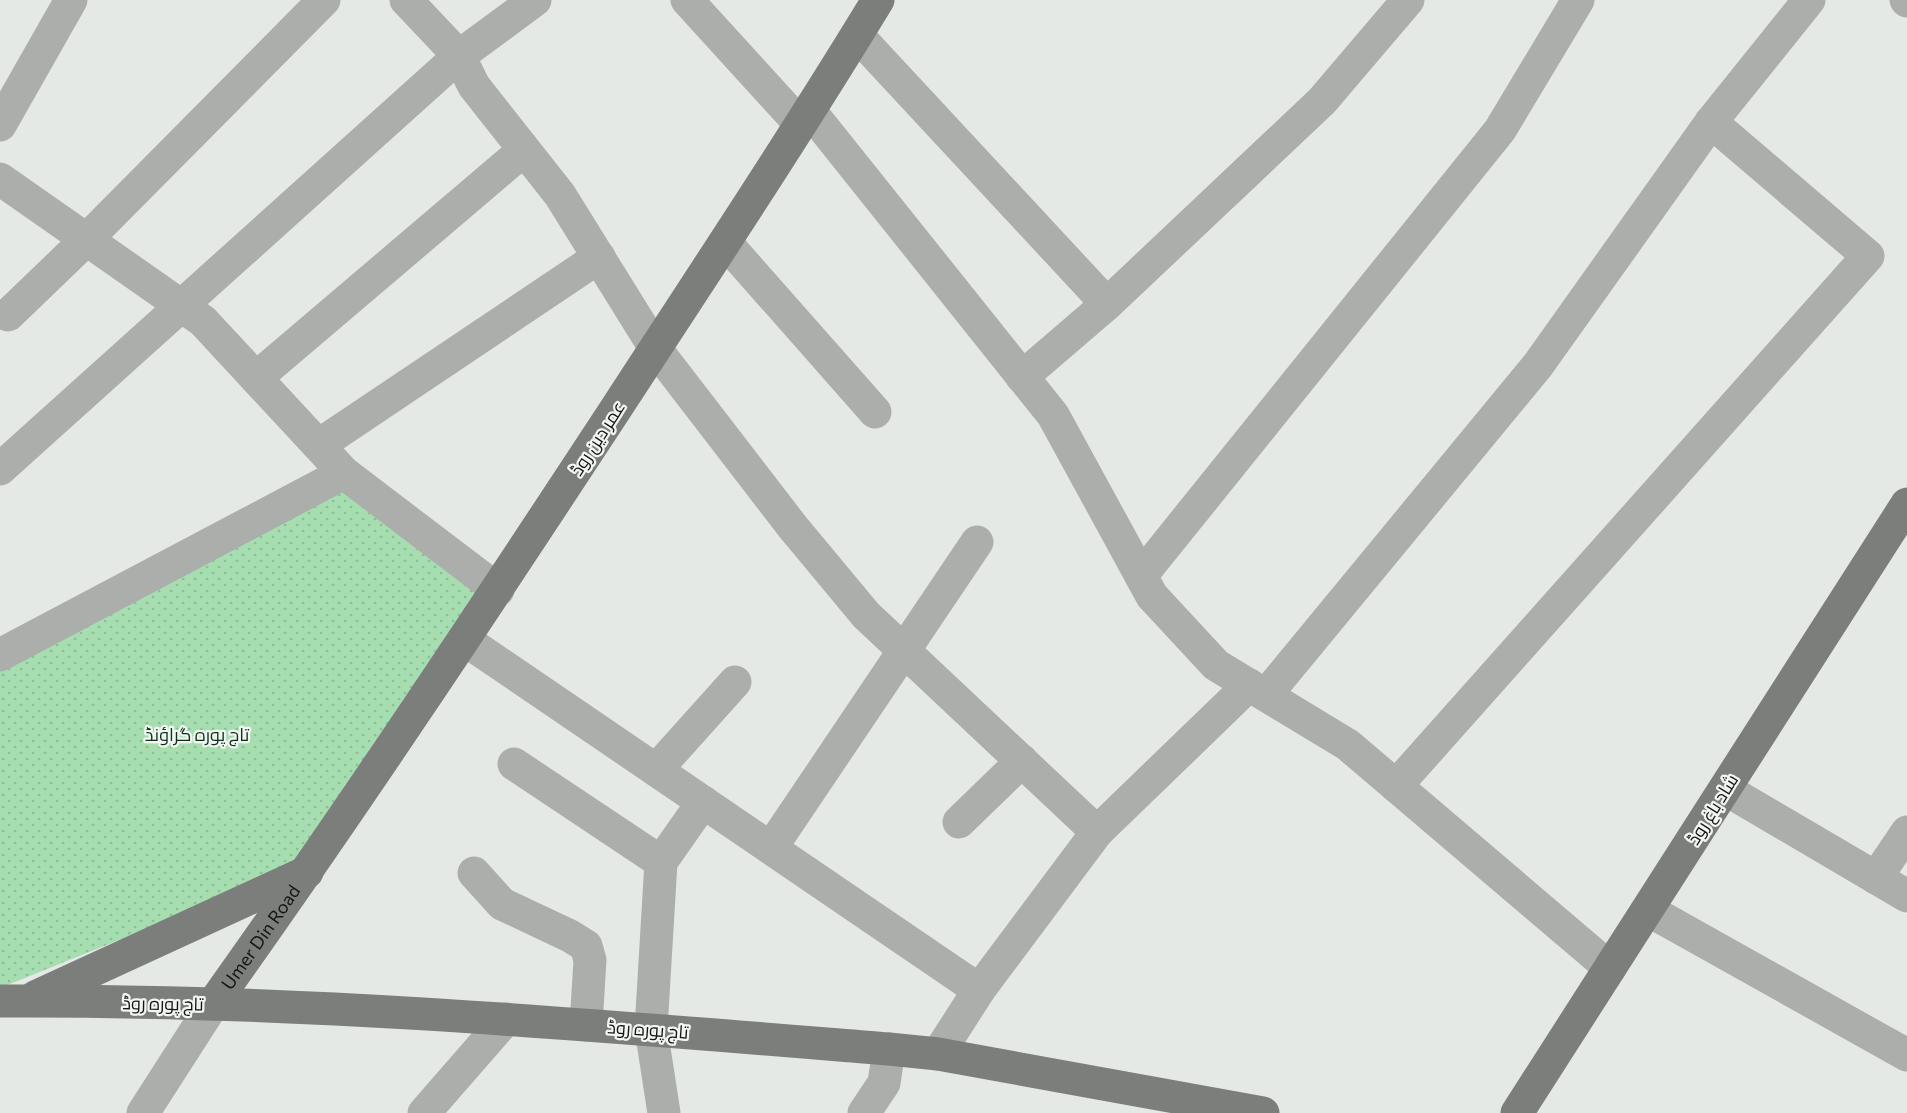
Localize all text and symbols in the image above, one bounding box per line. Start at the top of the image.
street label: عمر دین روڈ [565,397,630,480]
park label: تاج پورہ گراؤنڈ [145,723,249,747]
street label: شاد باغ روڈ [1682,770,1744,849]
street label: Umer Din Road [216,880,305,994]
street label: تاج پورہ روڈ [122,991,204,1017]
street label: تاج پورہ روڈ [607,1015,689,1045]

